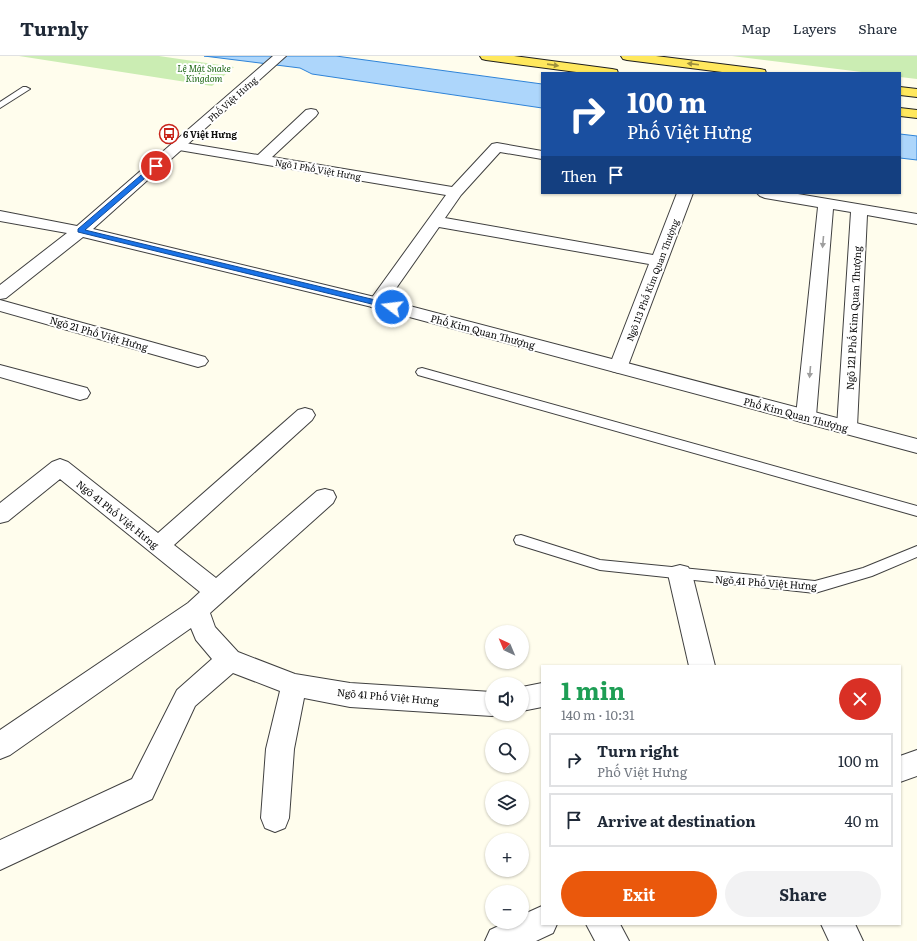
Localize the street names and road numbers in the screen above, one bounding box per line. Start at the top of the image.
street label: Phố Việt Hưng [204,72,261,125]
street label: Ngõ 1 Phố Việt Hưng [274,155,363,184]
street label: Ngõ 113 Phố Kim Quan Thượng [622,216,682,343]
street label: Ngõ 121 Phố Kim Quan Thượng [842,245,864,390]
street label: Phố Kim Quan Thượng [429,310,537,352]
street label: Ngõ 21 Phố Việt Hưng [48,312,150,354]
street label: Phố Kim Quan Thượng [742,393,850,435]
street label: Ngõ 41 Phố Việt Hưng [74,476,163,552]
street label: Ngõ 41 Phố Việt Hưng [715,571,818,593]
street label: Ngõ 41 Phố Việt Hưng [337,684,440,708]

